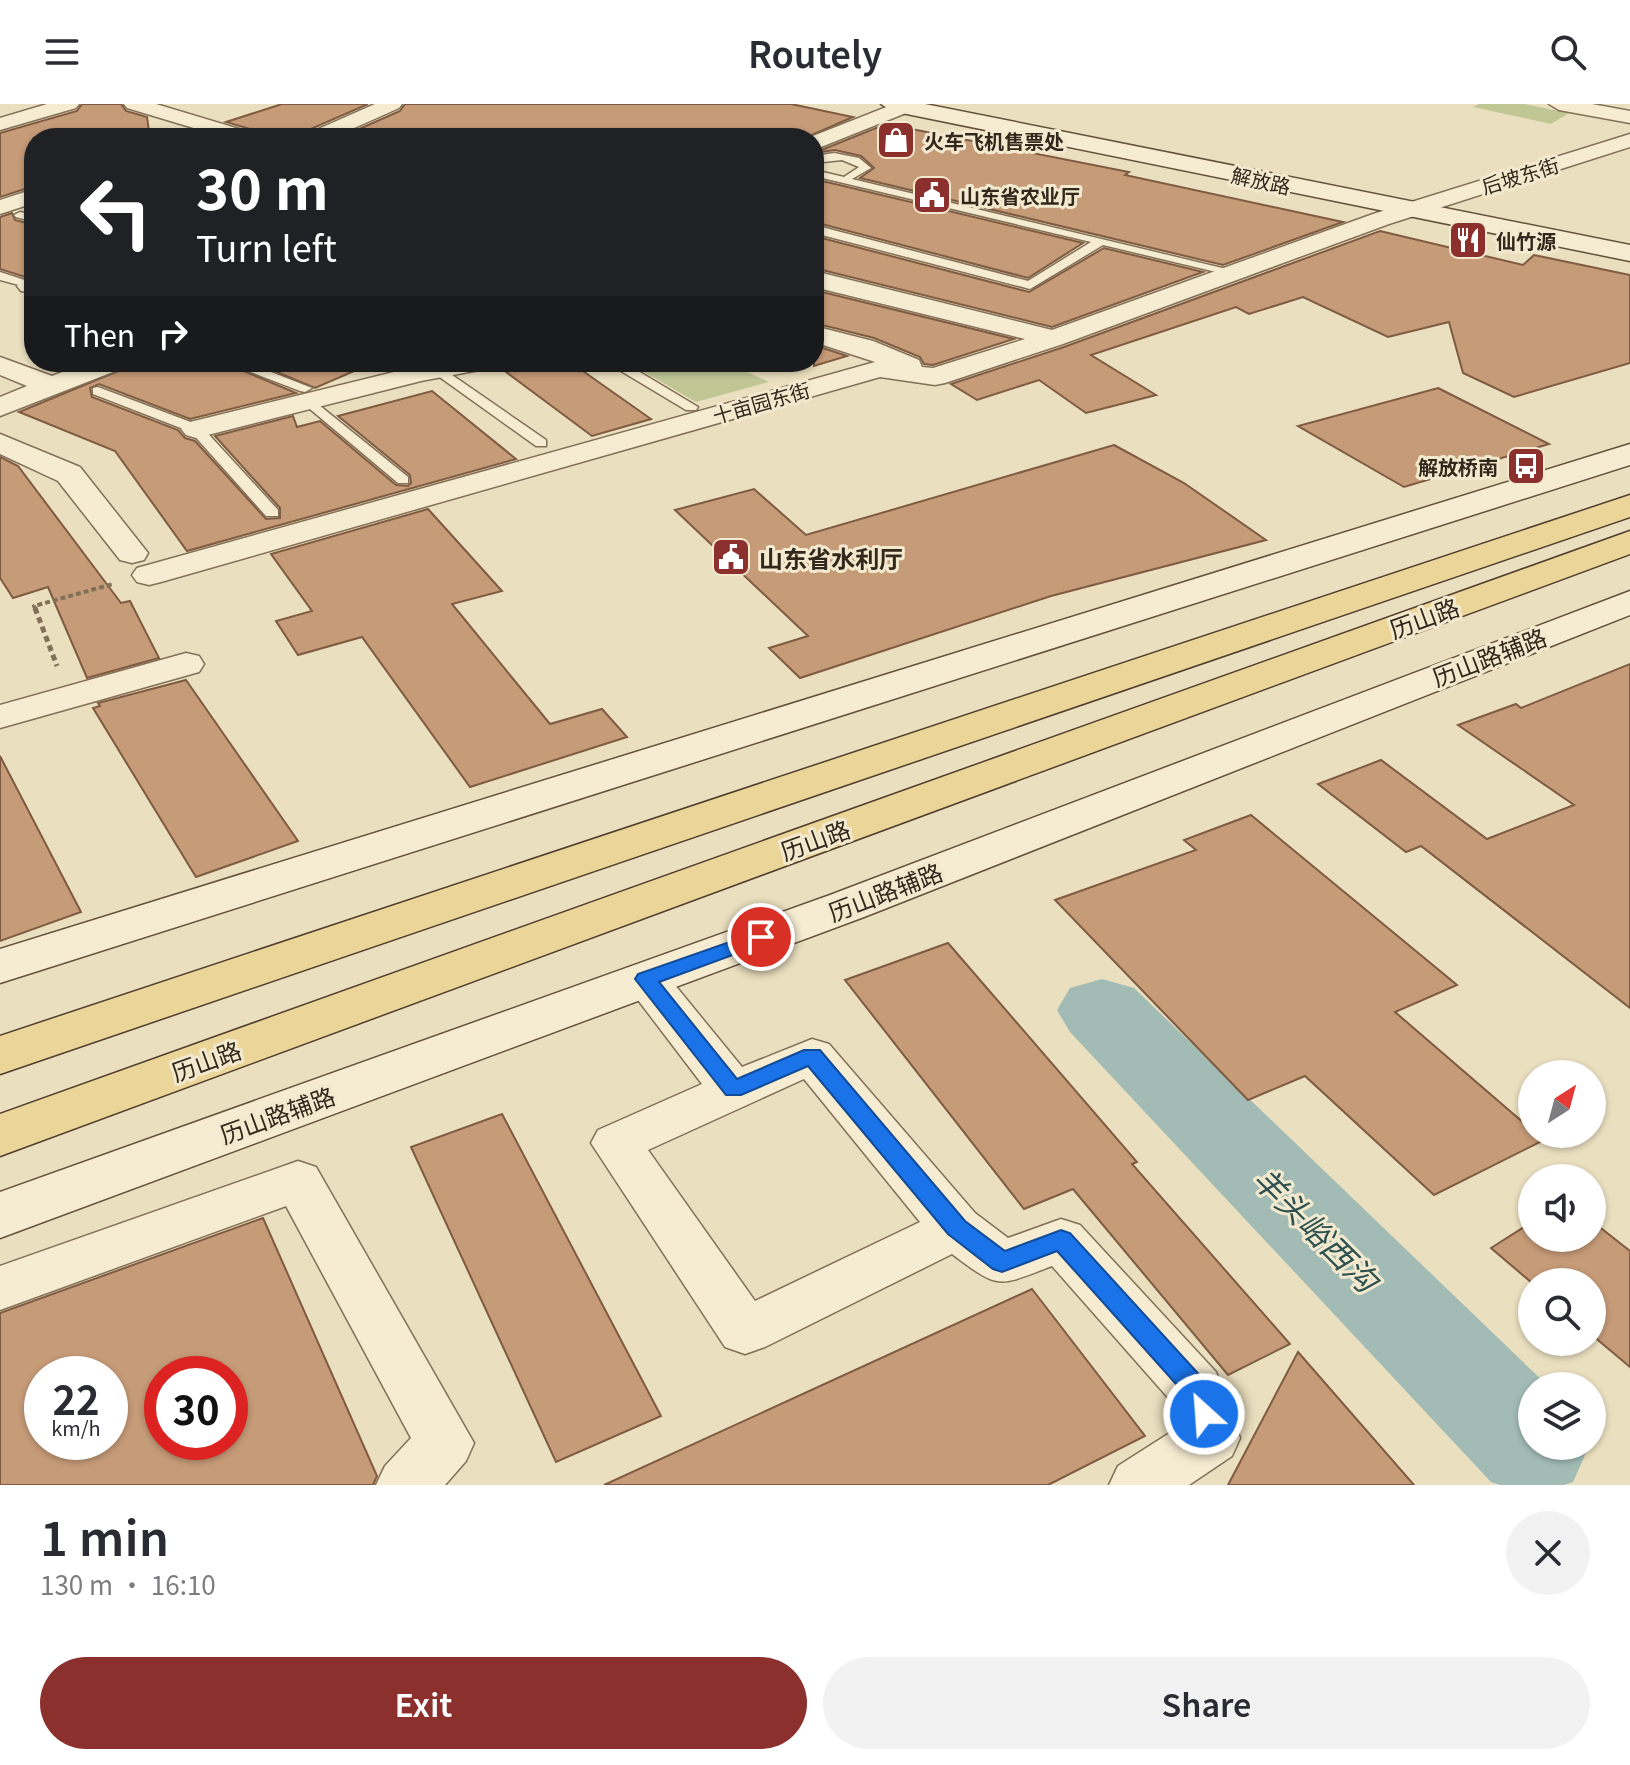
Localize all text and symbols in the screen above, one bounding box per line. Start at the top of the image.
text: Routely [748,26,882,78]
icon: menu [40,30,84,74]
icon: search [1546,30,1590,74]
shop icon: 火车飞机售票处 [875,119,917,161]
place label: 火车飞机售票处 [924,126,1064,155]
text: 30 m [196,145,329,226]
street label: 后坡东街 [1478,149,1562,201]
icon: left [64,160,168,264]
street label: 解放路 [1229,160,1293,200]
public building icon: 山东省农业厅 [911,174,953,216]
place label: 山东省农业厅 [960,181,1080,210]
restaurant icon: 仙竹源 [1447,219,1489,261]
text: Turn left [196,220,337,272]
place label: 仙竹源 [1496,226,1556,255]
text: Then [64,312,135,356]
icon: right [151,312,195,356]
street label: 十亩园东街 [709,374,813,430]
bus stop icon: 解放桥南 [1505,445,1547,487]
place label: 解放桥南 [1418,452,1498,481]
public building icon: 山东省水利厅 [710,536,752,578]
place label: 山东省水利厅 [759,540,903,575]
street label: 历山路 [1384,588,1464,646]
street label: 历山路辅路 [1427,618,1551,694]
street label: 历山路 [775,810,855,868]
street label: 历山路辅路 [823,853,947,929]
pin [727,903,795,971]
icon: arrive [739,915,783,959]
street label: 历山路 [166,1031,246,1089]
north arrow [1518,1060,1606,1148]
map controls [1518,1060,1606,1460]
street label: 历山路辅路 [215,1077,339,1151]
water label: 羊头峪西沟 [1244,1155,1392,1303]
button: sound [1518,1164,1606,1252]
button: search [1518,1268,1606,1356]
speed limit sign: 30 [144,1356,248,1460]
text: 22 [52,1369,100,1427]
position arrow [1162,1372,1246,1456]
button: layers [1518,1372,1606,1460]
text: km/h [51,1413,101,1442]
text: 1 min [40,1500,169,1570]
button: close [1506,1511,1590,1595]
text: 130 m · 16:10 [40,1565,216,1602]
button: Exit [40,1657,807,1749]
button: Share [823,1657,1590,1749]

